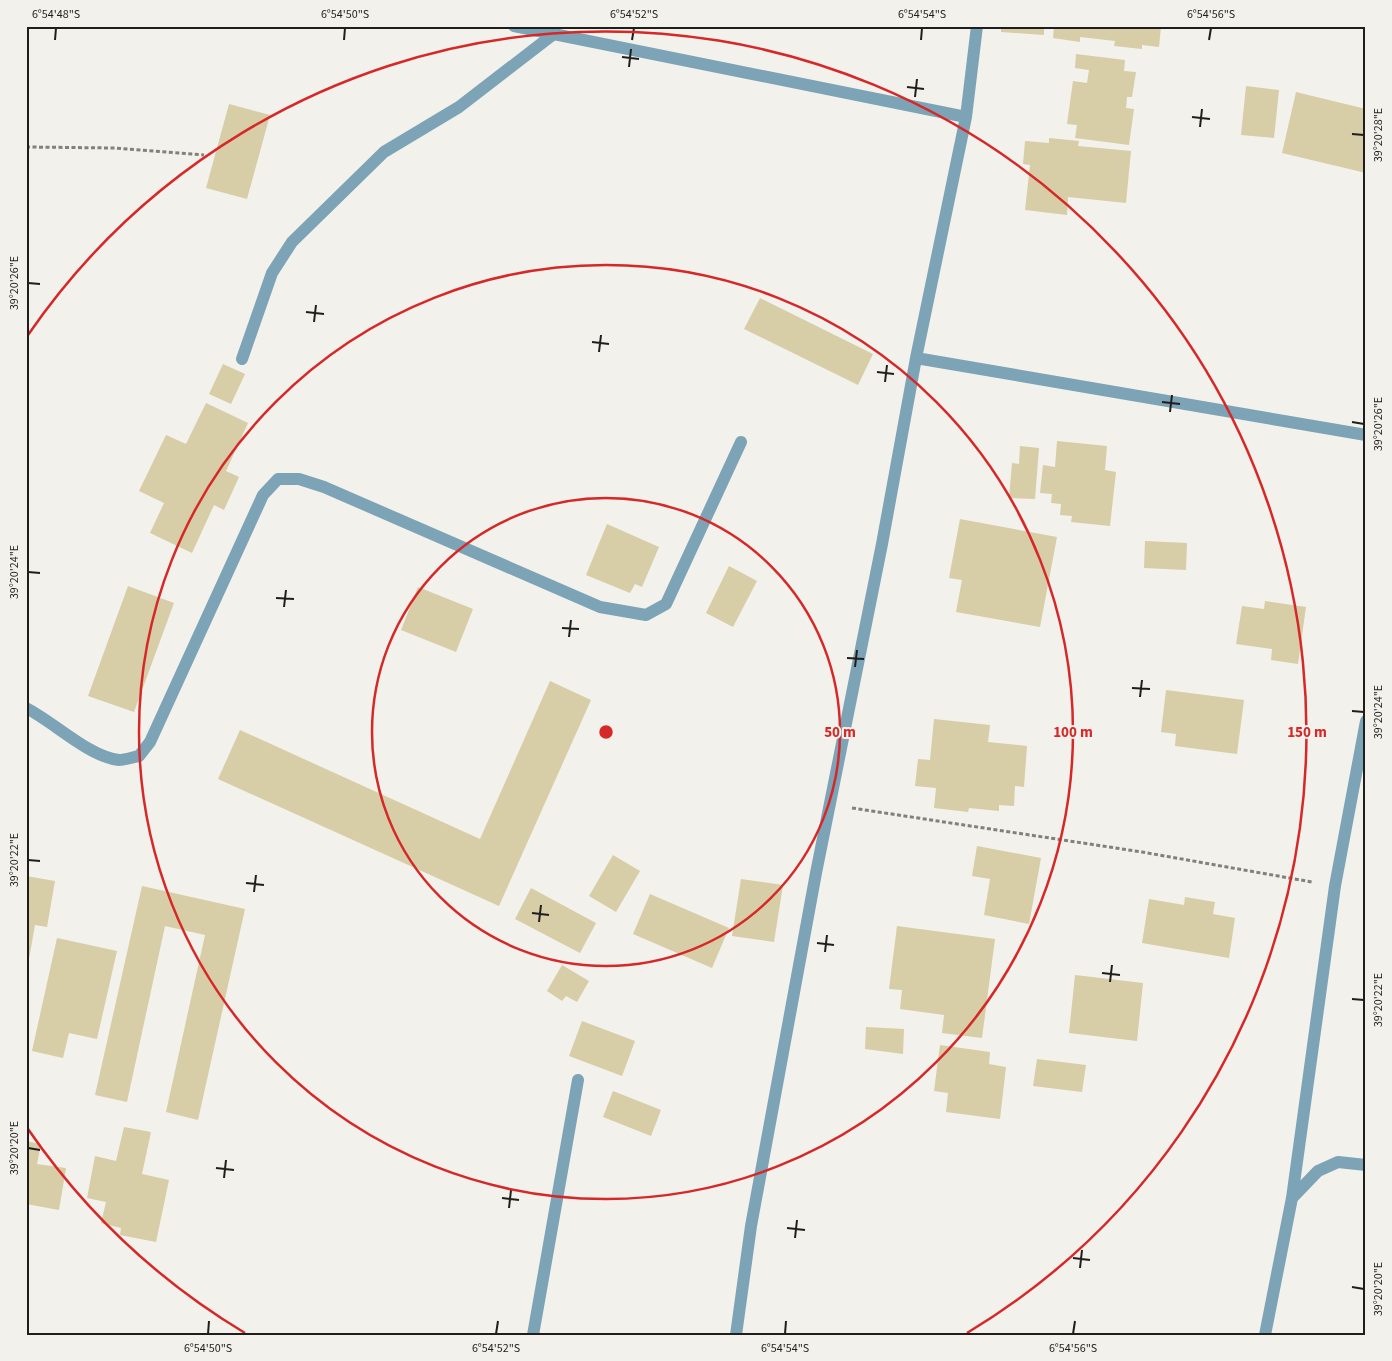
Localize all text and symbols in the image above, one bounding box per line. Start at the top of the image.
text: 6°54'48"S [32,6,80,23]
text: 6°54'50"S [321,6,369,23]
text: 6°54'52"S [610,6,658,23]
text: 6°54'54"S [898,6,946,23]
text: 6°54'56"S [1187,6,1235,23]
text: 39°20'28"E [1370,108,1387,162]
text: 39°20'26"E [6,256,23,310]
text: 39°20'26"E [1370,397,1387,451]
text: 39°20'24"E [6,545,23,599]
text: 39°20'24"E [1370,685,1387,739]
text: 50 m [824,722,856,743]
text: 100 m [1053,722,1093,743]
text: 150 m [1287,722,1327,743]
centre of rings [597,723,615,741]
text: 39°20'22"E [6,833,23,887]
text: 39°20'22"E [1370,973,1387,1027]
text: 39°20'20"E [6,1121,23,1175]
text: 39°20'20"E [1370,1262,1387,1316]
text: 6°54'50"S [184,1340,232,1357]
text: 6°54'52"S [472,1340,520,1357]
text: 6°54'54"S [761,1340,809,1357]
text: 6°54'56"S [1049,1340,1097,1357]

